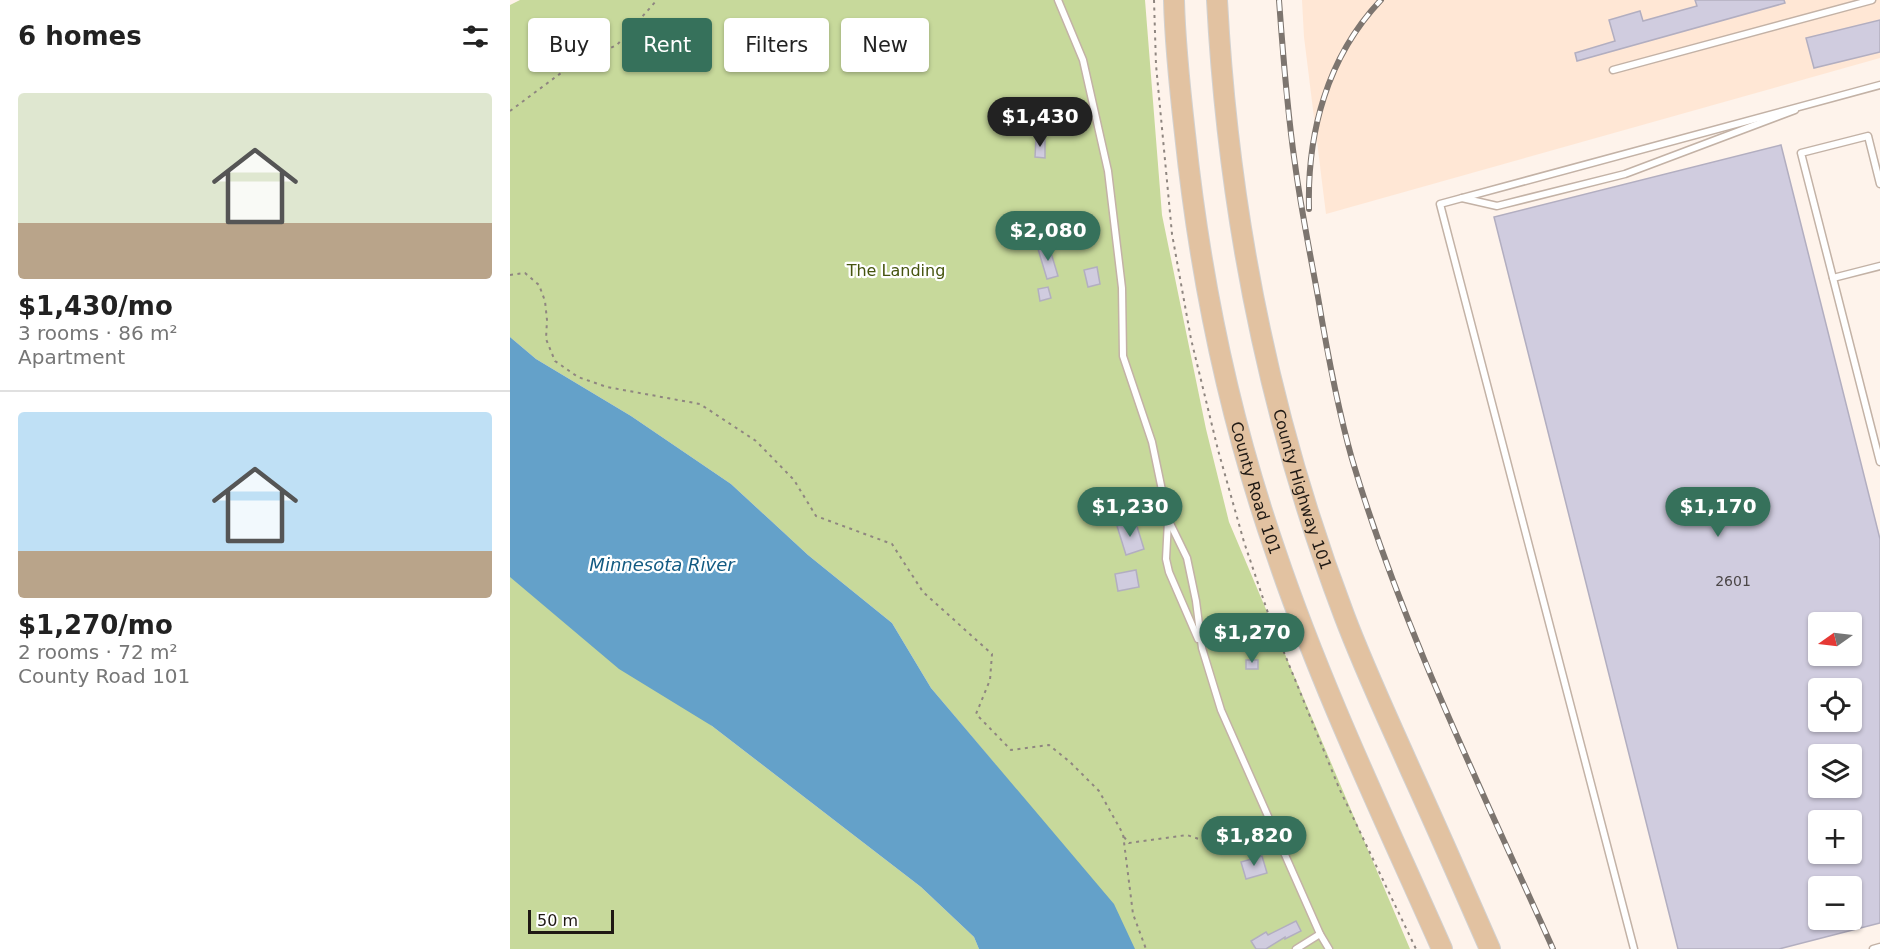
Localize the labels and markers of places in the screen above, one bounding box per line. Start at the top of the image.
pin: $1,430 [991,97,1089,148]
pin: $2,080 [999,211,1097,262]
pin: $1,230 [1081,487,1179,538]
pin: $1,170 [1669,487,1767,538]
pin: $1,270 [1203,613,1301,664]
pin: $1,820 [1205,816,1303,867]

